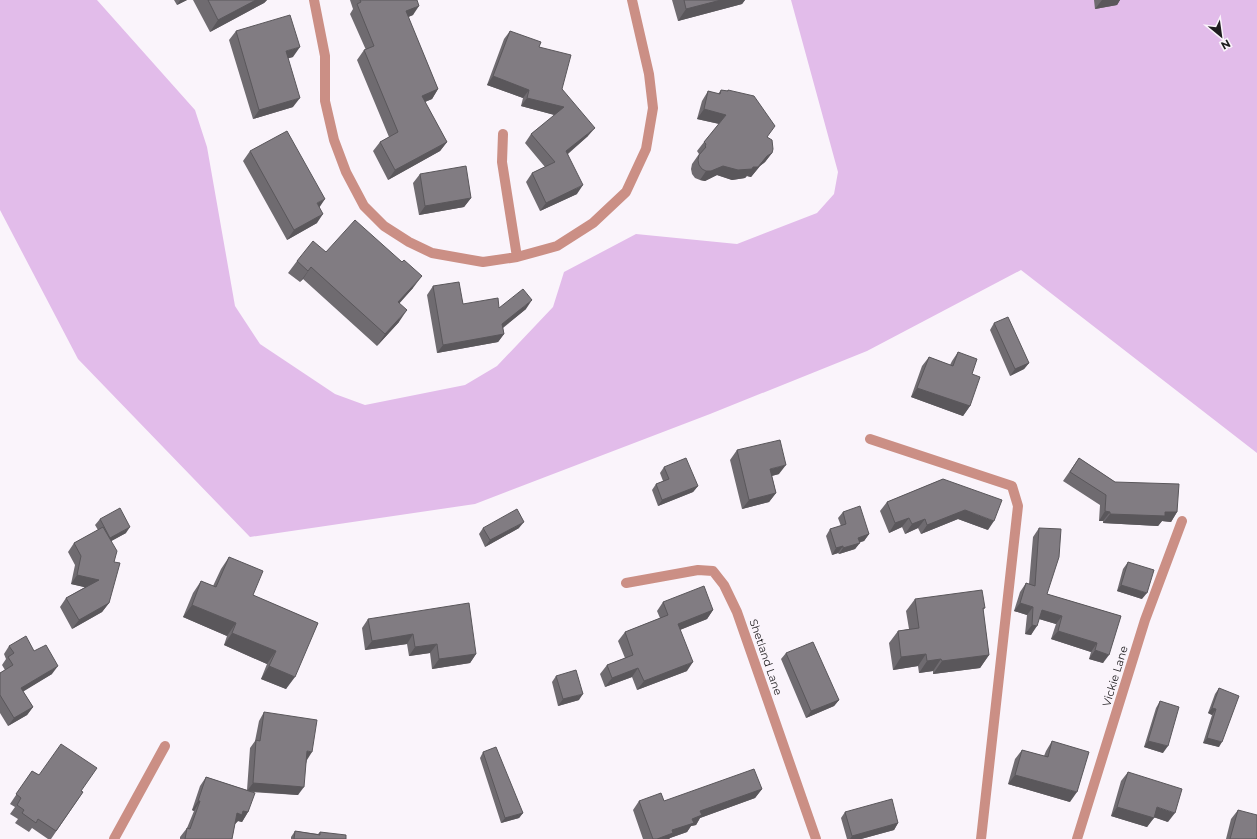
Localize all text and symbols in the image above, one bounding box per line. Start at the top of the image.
north arrow [1201,16,1241,56]
text: N [1219,36,1233,53]
street label: Shetland Lane [746,617,786,697]
street label: Vickie Lane [1099,644,1131,708]

